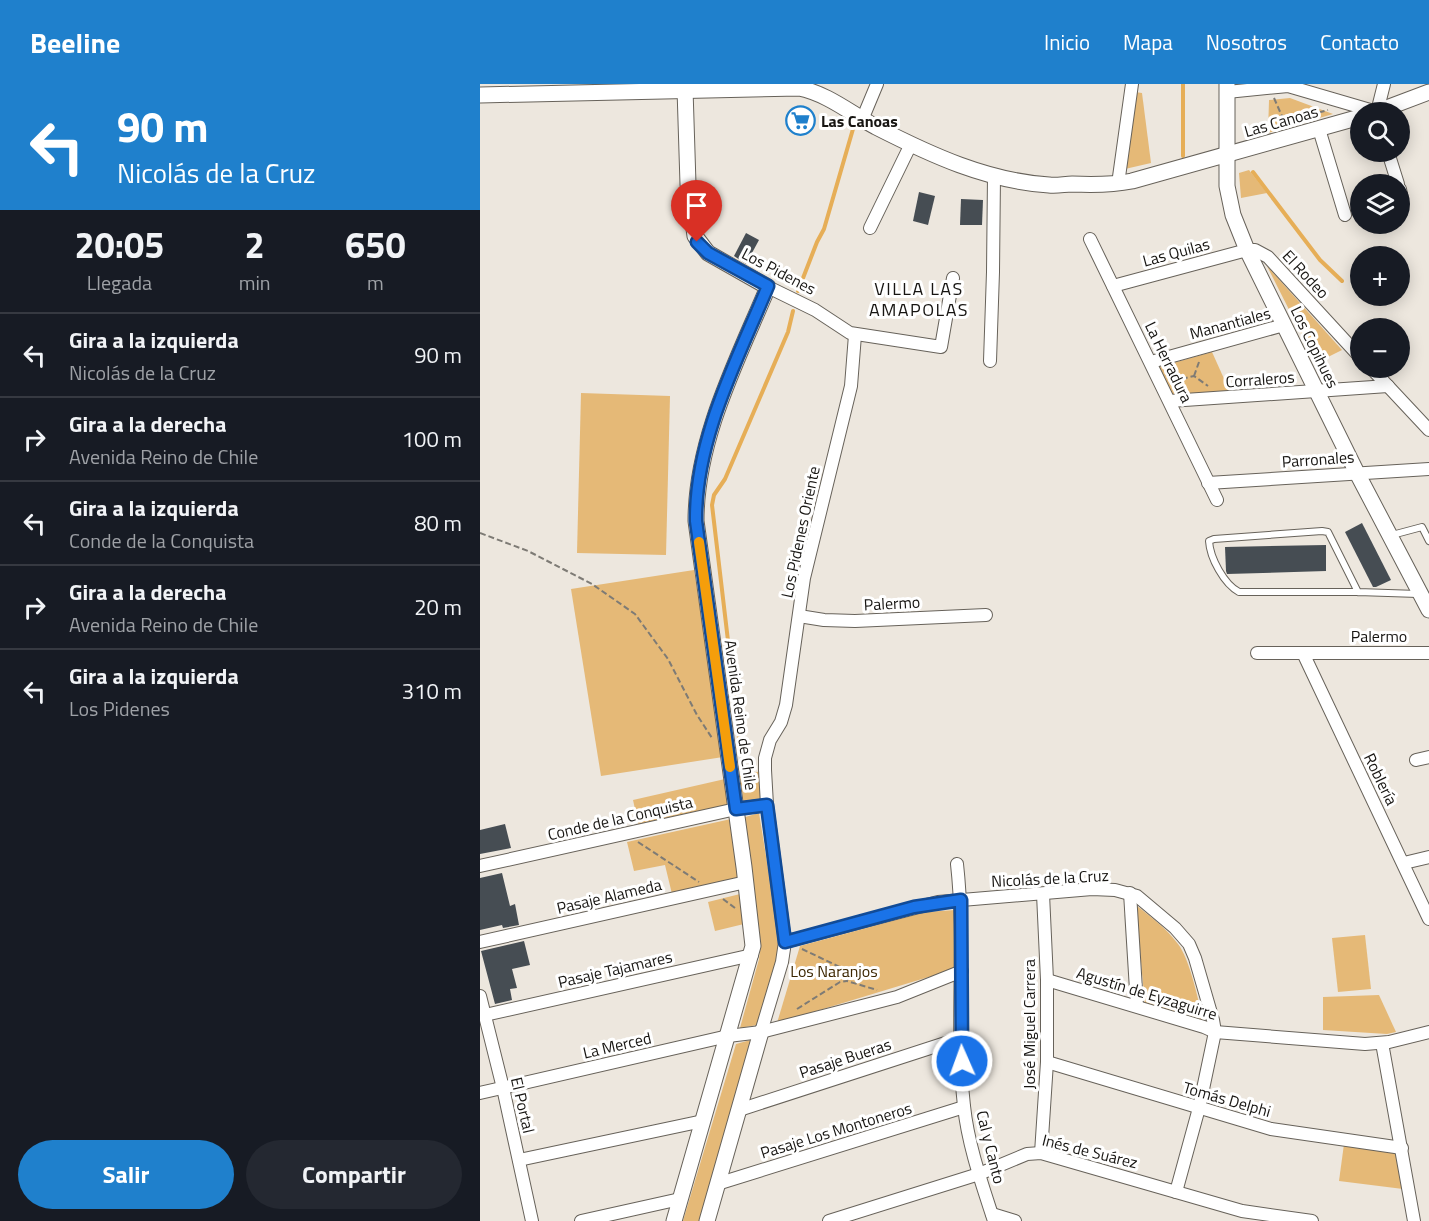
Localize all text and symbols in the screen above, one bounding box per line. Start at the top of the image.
text: Beeline [30,21,120,64]
text: Inicio [1044,26,1090,58]
text: Mapa [1123,26,1173,58]
text: Nosotros [1206,26,1287,58]
text: Contacto [1320,26,1399,58]
text: 90 m [117,94,209,158]
street label: Las Canoas [1241,99,1321,143]
map controls [1350,102,1410,378]
button: search [1350,102,1410,162]
supermarket icon: Las Canoas [784,105,816,137]
icon: left [18,108,96,186]
place label: Las Canoas [821,109,898,133]
text: Nicolás de la Cruz [117,152,315,193]
button: layers [1350,174,1410,234]
pin [671,180,722,242]
icon: arrive [680,189,713,222]
text: 20:05 [74,217,164,272]
text: 2 [245,217,265,272]
text: 650 [345,217,406,272]
street label: Las Quilas [1140,232,1212,272]
street label: Los Pidenes [738,241,820,301]
street label: El Rodeo [1277,244,1335,304]
button: + [1350,246,1410,306]
text: Llegada [87,267,152,298]
text: min [239,267,271,298]
text: m [367,267,384,298]
district label: VILLA LAS AMAPOLAS [869,275,969,323]
street label: Manantiales [1187,301,1273,345]
street label: Los Copihues [1285,302,1345,392]
street label: La Herradura [1139,317,1199,407]
button: − [1350,318,1410,378]
text: Gira a la izquierda [69,323,239,357]
text: 90 m [414,338,462,372]
icon: left [18,339,51,372]
text: Nicolás de la Cruz [69,357,216,388]
street label: Corraleros [1225,365,1295,393]
text: Gira a la derecha [69,407,226,441]
text: 100 m [402,422,462,456]
icon: right [18,423,51,456]
text: Avenida Reino de Chile [69,441,258,472]
street label: Parronales [1281,444,1355,474]
street label: Los Pidenes Oriente [774,464,826,600]
text: Gira a la izquierda [69,491,239,525]
text: 80 m [414,506,462,540]
icon: left [18,507,51,540]
text: Conde de la Conquista [69,525,254,556]
text: Gira a la derecha [69,575,226,609]
text: 20 m [414,590,462,624]
street label: Palermo [863,590,921,616]
icon: right [18,591,51,624]
text: Avenida Reino de Chile [69,609,258,640]
street label: Palermo [1351,624,1407,648]
street label: Avenida Reino de Chile [719,638,763,792]
text: Gira a la izquierda [69,659,239,693]
text: 310 m [402,674,462,708]
icon: left [18,675,51,708]
text: Los Pidenes [69,693,170,724]
street label: Roblería [1358,749,1404,809]
street label: Conde de la Conquista [545,790,695,846]
street label: Nicolás de la Cruz [991,863,1109,893]
street label: Pasaje Alameda [554,872,664,920]
street label: Pasaje Tajamares [555,944,675,994]
park label: Los Naranjos [790,959,878,983]
street label: José Miguel Carrera [1017,959,1041,1089]
street label: Agustín de Eyzaguirre [1074,960,1220,1026]
street label: La Merced [580,1025,654,1065]
position arrow [930,1029,994,1093]
street label: Pasaje Bueras [796,1032,894,1084]
street label: El Portal [505,1075,541,1135]
street label: Tomás Delphi [1180,1075,1274,1123]
street label: Pasaje Los Montoneros [757,1096,915,1164]
street label: Cal y Canto [970,1108,1012,1186]
street label: Inés de Suárez [1040,1128,1140,1174]
button: Salir [18,1140,234,1209]
button: Compartir [246,1140,462,1209]

